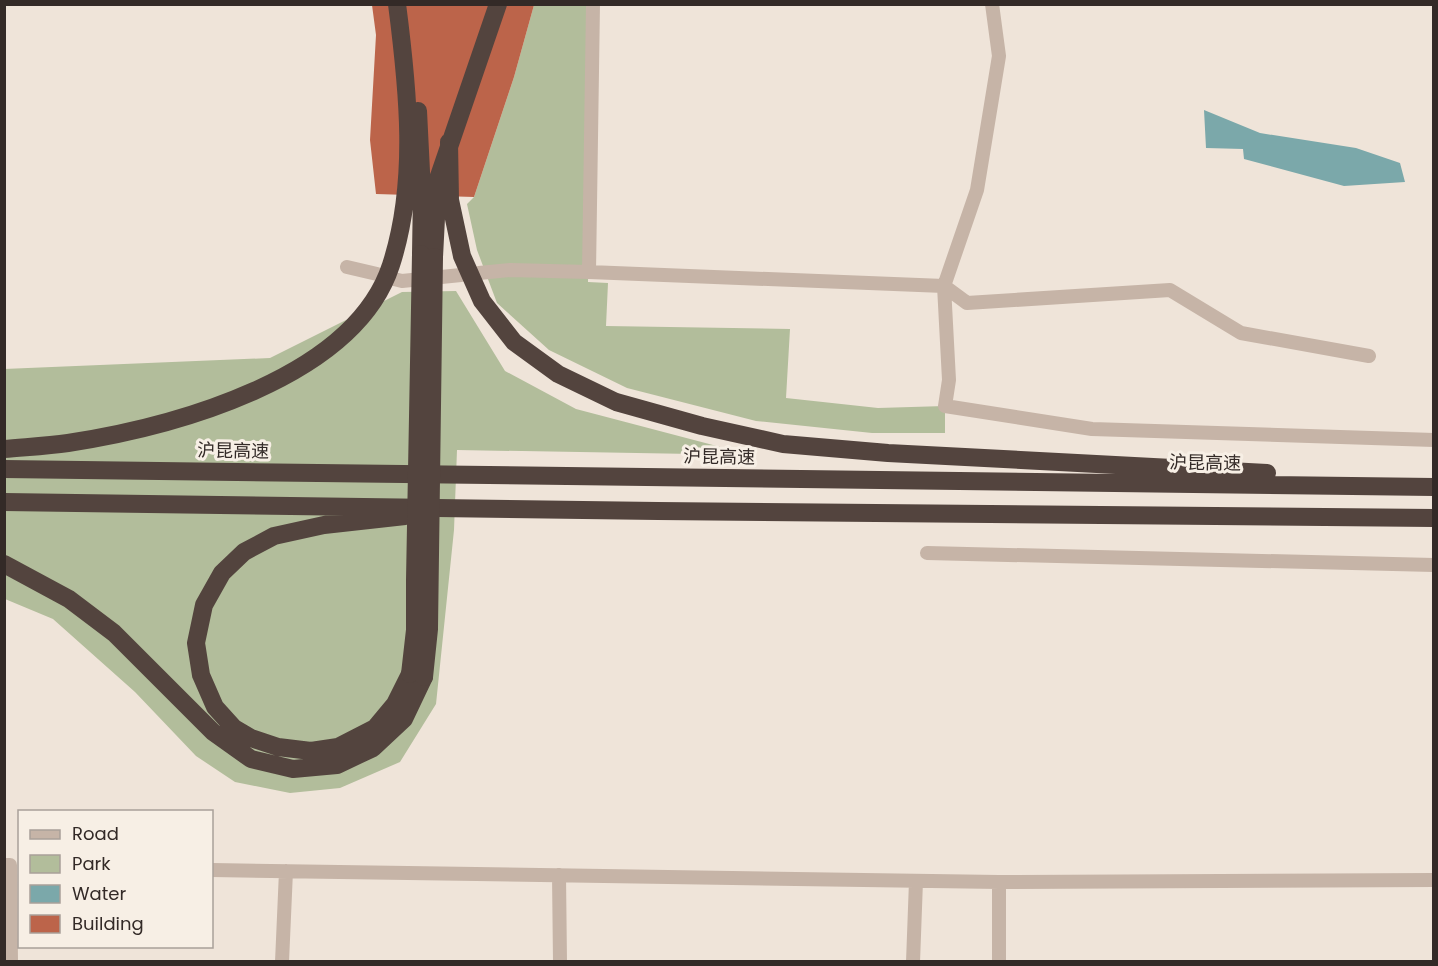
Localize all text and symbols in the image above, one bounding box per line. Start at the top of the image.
street label: 沪昆高速 [197,437,269,464]
street label: 沪昆高速 [683,443,755,470]
street label: 沪昆高速 [1169,449,1241,476]
legend [18,810,213,948]
text: Road [72,821,119,846]
text: Park [72,851,111,876]
text: Water [72,881,126,906]
text: Building [72,911,144,936]

